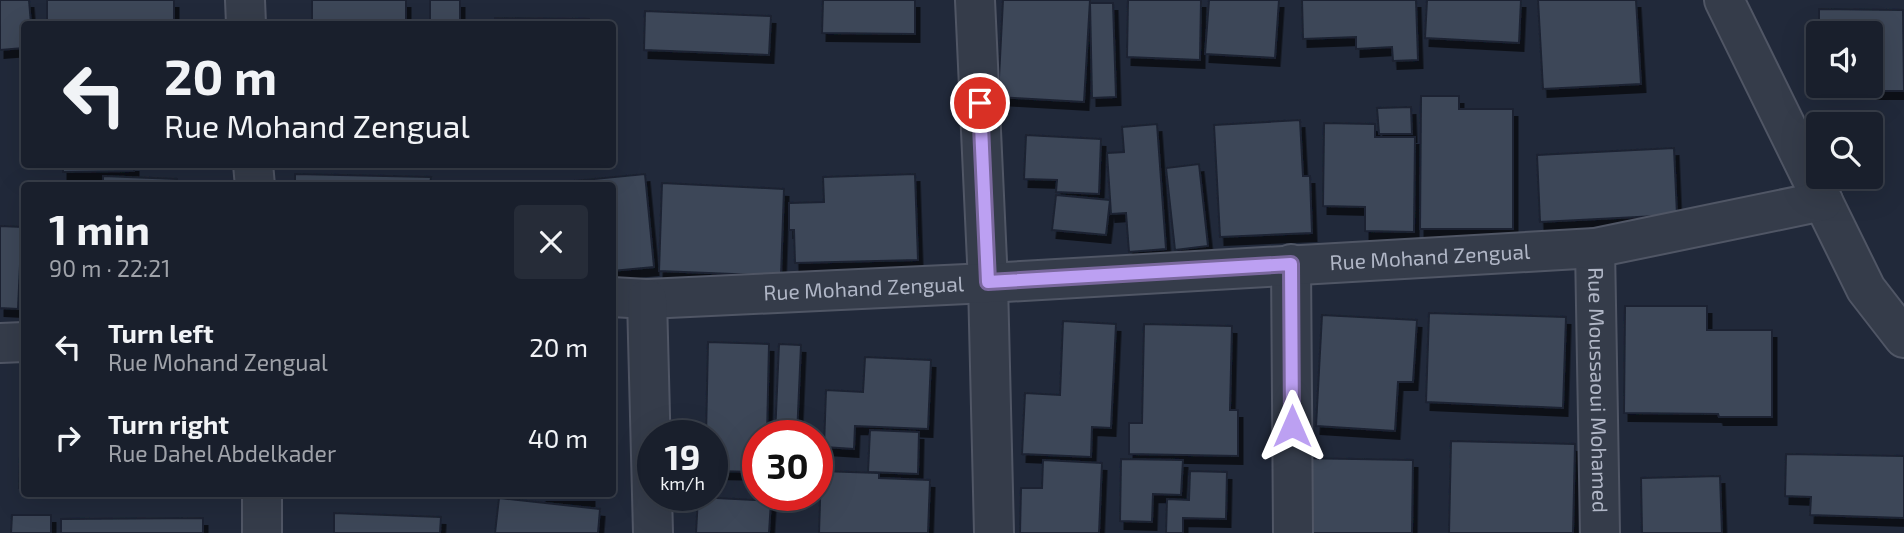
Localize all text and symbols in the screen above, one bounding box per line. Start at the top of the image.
map controls [1806,21,1883,189]
button: sound [1806,21,1883,98]
text: 20 m [164,46,277,105]
icon: left [49,49,140,140]
pin [950,73,1010,133]
icon: arrive [961,84,999,122]
text: Rue Mohand Zengual [164,106,470,144]
button: search [1806,112,1883,189]
text: 1 min [49,203,150,253]
button: close [514,205,588,279]
street label: Rue Mohand Zengual [1329,238,1531,274]
text: 90 m · 22:21 [49,254,170,282]
street label: Rue Moussaoui Mohamed [1584,267,1614,513]
street label: Rue Mohand Zengual [763,270,965,305]
text: Turn left [108,317,214,348]
icon: left [49,328,87,366]
text: 20 m [529,331,588,362]
text: Rue Mohand Zengual [108,348,328,376]
position arrow [1255,389,1329,463]
text: Turn right [108,408,229,439]
icon: right [49,419,87,457]
speed limit sign: 30 [742,420,833,511]
text: 40 m [528,422,588,453]
text: 19 [665,435,700,477]
text: Rue Dahel Abdelkader [108,439,336,467]
text: km/h [660,472,705,494]

